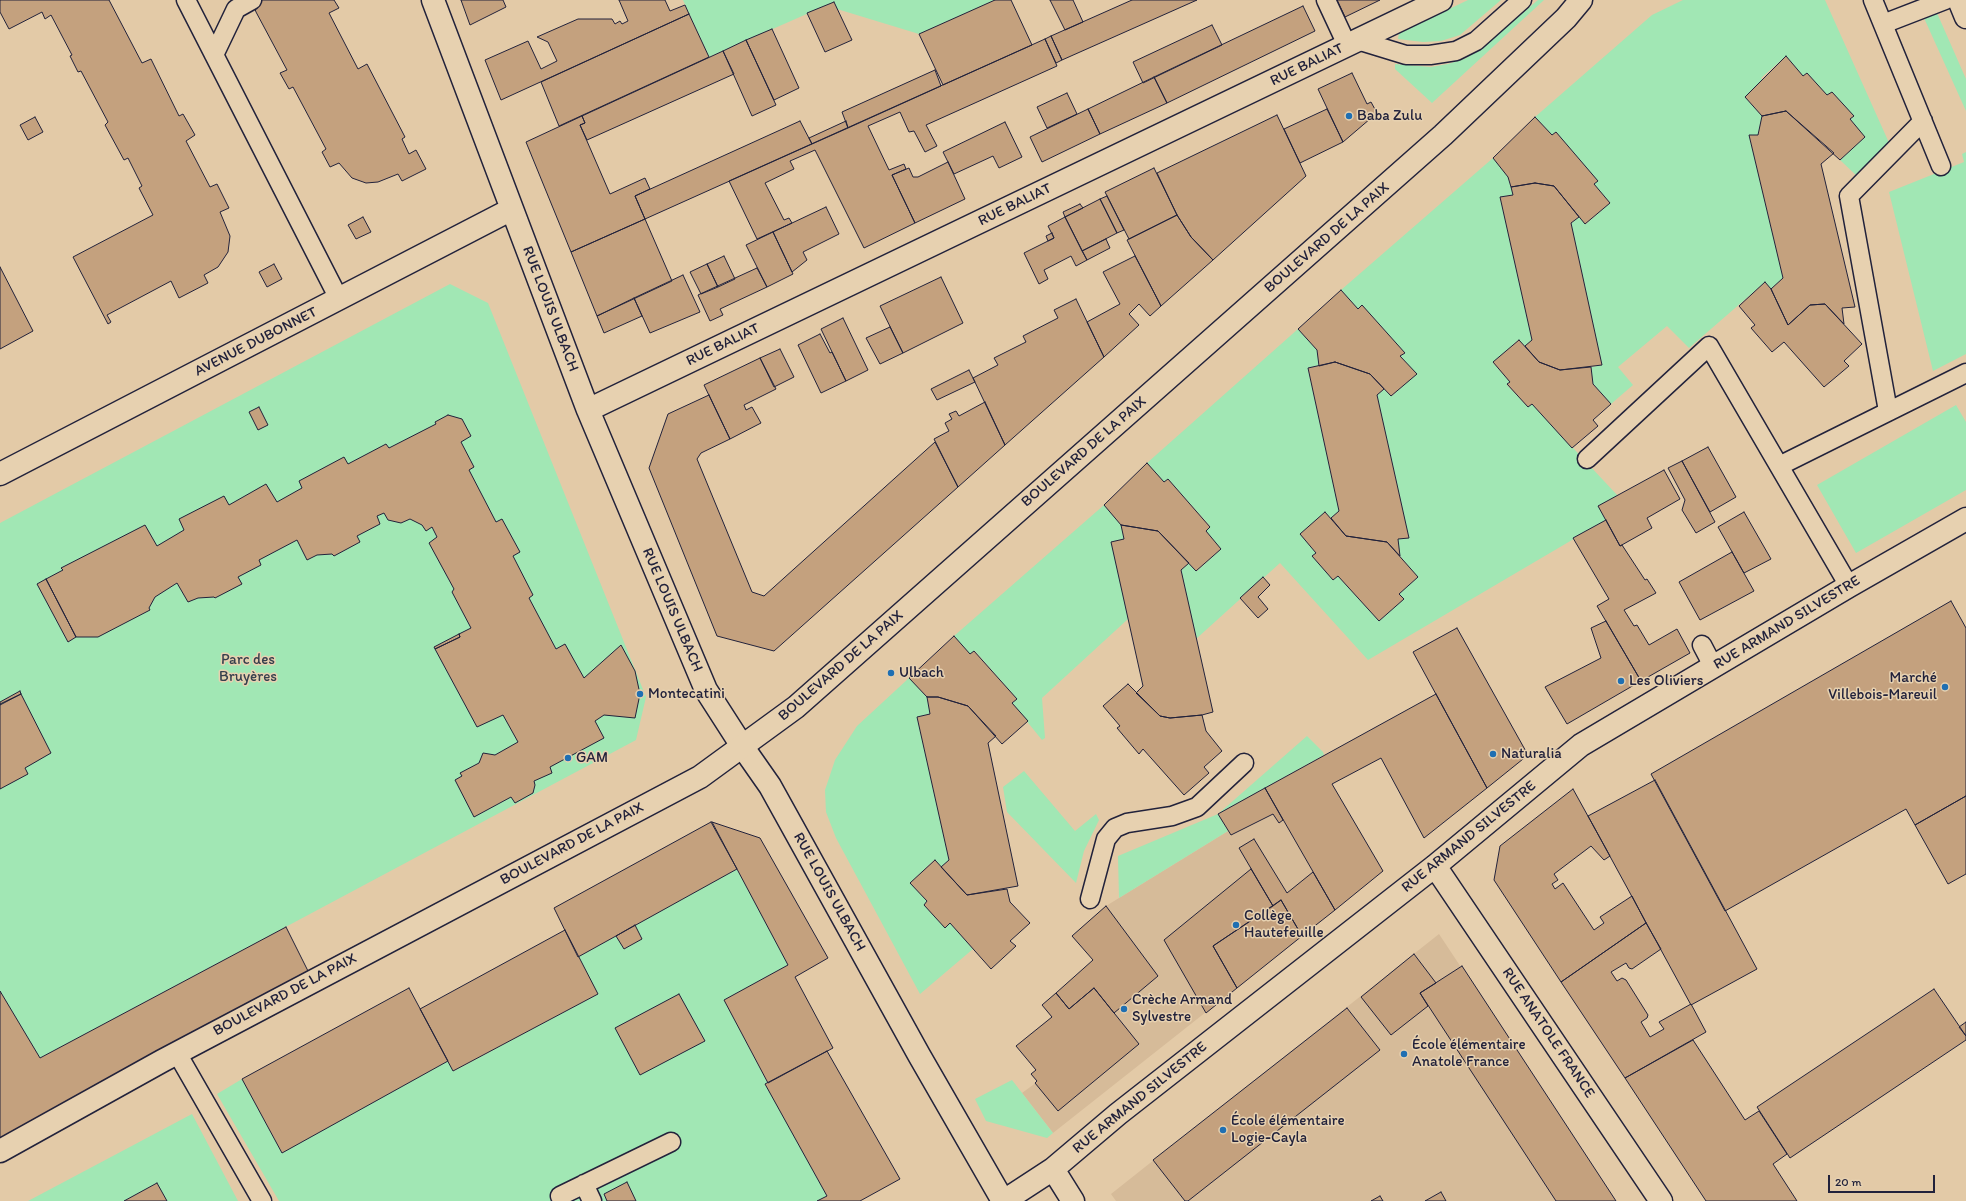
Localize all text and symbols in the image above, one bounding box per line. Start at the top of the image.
street label: RUE BALIAT [1267,39,1347,91]
place label: Baba Zulu [1357,107,1422,125]
marker: Baba Zulu [1344,111,1354,121]
street label: RUE BALIAT [975,179,1055,231]
street label: BOULEVARD DE LA PAIX [1261,179,1393,297]
street label: RUE LOUIS ULBACH [518,244,582,374]
street label: AVENUE DUBONNET [192,303,320,381]
street label: RUE BALIAT [683,319,763,371]
street label: BOULEVARD DE LA PAIX [1018,393,1150,511]
street label: RUE LOUIS ULBACH [638,545,706,675]
street label: RUE ARMAND SILVESTRE [1710,572,1864,674]
street label: BOULEVARD DE LA PAIX [775,607,907,725]
park label: Parc des Bruyères [219,651,277,686]
place label: Ulbach [899,664,944,682]
marker: Ulbach [886,668,896,678]
place label: Marché Villebois-Mareuil [1828,669,1937,704]
place label: Les Oliviers [1629,672,1703,690]
marker: Les Oliviers [1616,676,1626,686]
marker: Marché Villebois-Mareuil [1940,682,1950,692]
place label: Montecatini [648,685,725,703]
marker: Montecatini [635,689,645,699]
place label: Naturalia [1501,745,1562,763]
place label: GAM [576,749,608,767]
marker: Naturalia [1488,749,1498,759]
marker: GAM [563,753,573,763]
street label: RUE ARMAND SILVESTRE [1398,777,1540,897]
street label: BOULEVARD DE LA PAIX [497,799,647,889]
street label: RUE LOUIS ULBACH [789,829,869,955]
place label: Collège Hautefeuille [1244,907,1324,942]
marker: Collège Hautefeuille [1231,920,1241,930]
street label: BOULEVARD DE LA PAIX [210,950,360,1040]
street label: RUE ANATOLE FRANCE [1498,964,1598,1102]
place label: Crèche Armand Sylvestre [1132,991,1232,1026]
marker: Crèche Armand Sylvestre [1119,1004,1129,1014]
place label: École élémentaire Anatole France [1412,1036,1526,1071]
street label: RUE ARMAND SILVESTRE [1069,1038,1211,1158]
marker: École élémentaire Anatole France [1399,1049,1409,1059]
place label: École élémentaire Logie-Cayla [1231,1112,1345,1147]
marker: École élémentaire Logie-Cayla [1218,1125,1228,1135]
scale bar [1830,1167,1937,1193]
text: 20 m [1835,1175,1862,1189]

